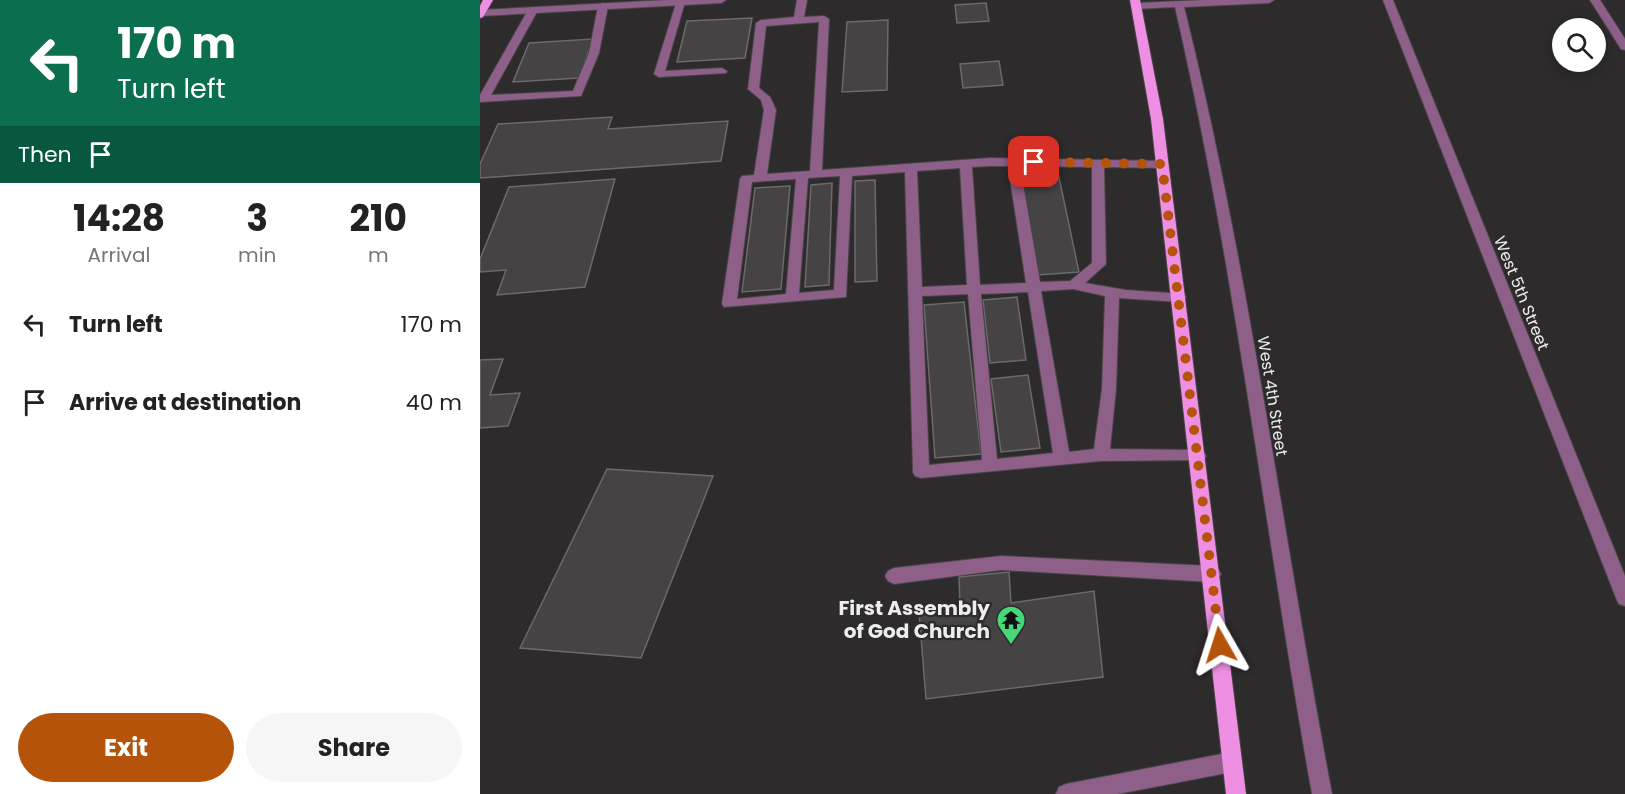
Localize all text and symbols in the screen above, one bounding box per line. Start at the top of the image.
text: 170 m [117,14,236,73]
map controls [1552,18,1606,72]
button: search [1552,18,1606,72]
icon: left [18,24,96,102]
text: Turn left [117,70,226,107]
pin [1008,136,1059,187]
icon: arrive [84,138,117,171]
text: Then [18,139,72,170]
icon: arrive [1017,145,1050,178]
text: 14:28 [73,193,165,244]
text: 3 [246,193,268,244]
text: 210 [349,193,407,244]
street label: West 5th Street [1488,233,1555,354]
text: Arrival [88,241,151,269]
text: min [238,241,276,269]
text: m [368,241,389,269]
icon: left [18,308,51,341]
text: Turn left [69,309,163,340]
text: 170 m [401,309,462,340]
street label: West 4th Street [1252,334,1293,458]
icon: arrive [18,386,51,419]
text: Arrive at destination [69,387,301,418]
text: 40 m [406,387,462,418]
place label: First Assembly of God Church [838,594,990,645]
temple icon: First Assembly of God Church [995,604,1027,646]
position arrow [1188,613,1252,677]
button: Exit [18,713,234,782]
button: Share [246,713,462,782]

